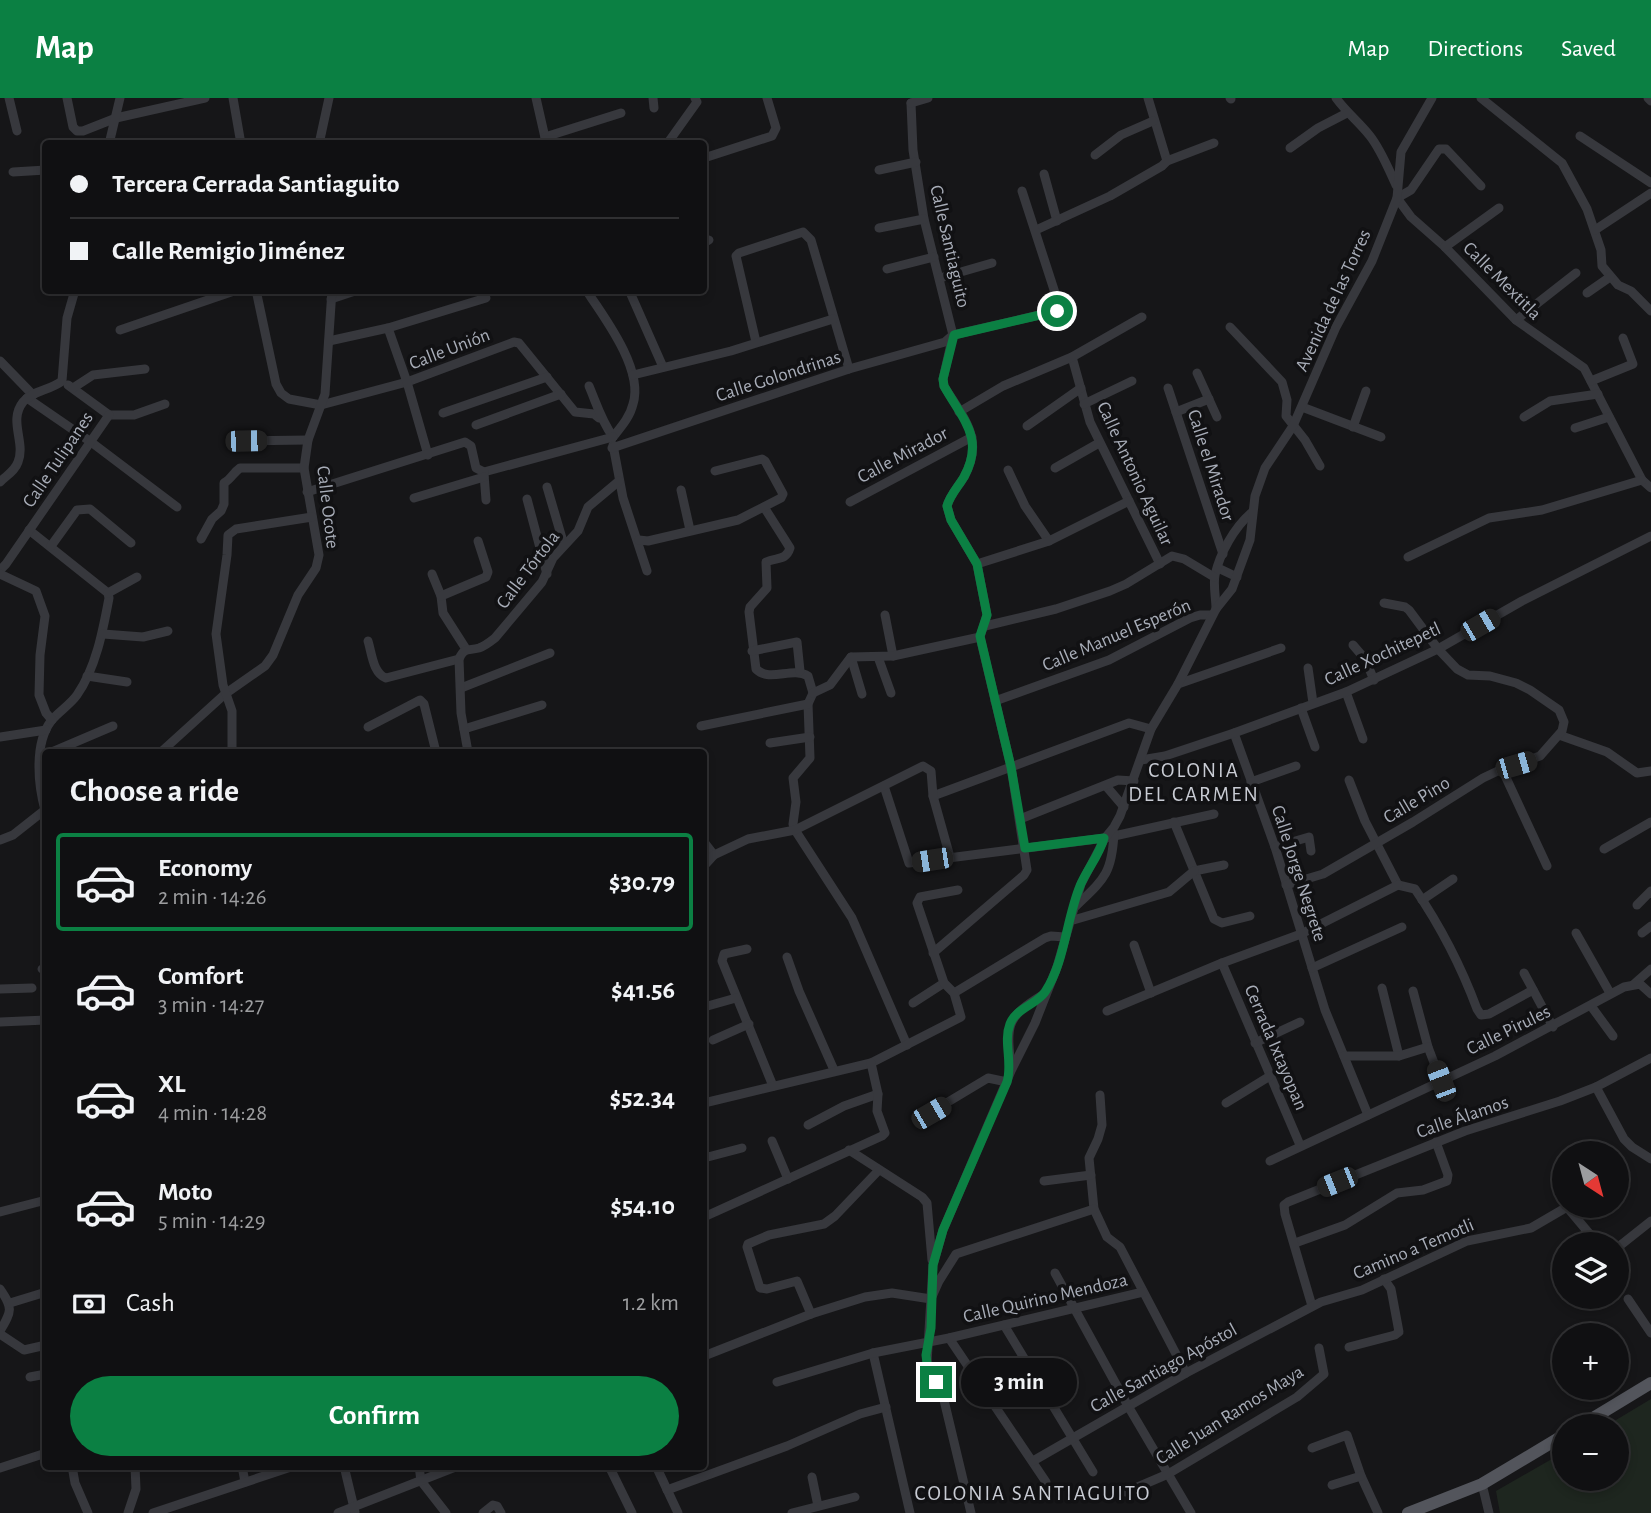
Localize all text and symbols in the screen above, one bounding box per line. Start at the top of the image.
text: Map [35,32,94,65]
text: Map [1347,37,1389,61]
text: Directions [1427,37,1523,61]
text: Saved [1561,37,1616,61]
text: Tercera Cerrada Santiaguito [112,171,400,197]
street label: Calle Santiaguito [926,183,973,309]
street label: Avenida de las Torres [1292,227,1374,374]
text: Calle Remigio Jiménez [112,238,345,264]
street label: Calle Mextitla [1459,238,1545,324]
route start [1041,295,1073,327]
street label: Calle Unión [407,325,493,373]
street label: Calle Golondrinas [714,347,843,406]
street label: Calle Antonio Aguilar [1093,399,1176,548]
street label: Calle el Mirador [1184,407,1238,524]
street label: Calle Tulipanes [19,409,97,511]
street label: Calle Mirador [854,424,951,487]
car [225,430,268,452]
street label: Calle Ocote [313,465,342,550]
street label: Calle Tórtola [493,527,564,612]
street label: Calle Manuel Esperón [1040,596,1194,675]
car [1457,605,1504,645]
street label: Calle Xochitepetl [1322,619,1444,690]
car [1493,749,1540,781]
district label: COLONIA DEL CARMEN [1128,760,1260,805]
street label: Calle Pino [1380,773,1453,827]
text: Choose a ride [70,775,239,807]
street label: Calle Jorge Negrete [1268,803,1330,944]
car [910,846,955,874]
icon: car [74,851,137,914]
text: Economy [158,855,252,881]
text: $30.79 [609,869,675,895]
text: 2 min · 14:26 [158,886,266,909]
icon: car [74,959,137,1022]
text: Comfort [158,963,243,989]
text: $41.56 [611,977,675,1003]
street label: Cerrada Ixtayopan [1241,982,1311,1113]
text: 3 min · 14:27 [158,994,264,1017]
street label: Calle Pirules [1464,1002,1554,1059]
car [1424,1058,1459,1104]
icon: car [74,1067,137,1130]
text: XL [158,1071,185,1097]
text: $52.34 [610,1085,675,1111]
street label: Calle Álamos [1413,1091,1511,1142]
car [908,1093,955,1133]
text: 4 min · 14:28 [158,1102,267,1125]
north arrow [1552,1141,1629,1218]
map controls [1552,1141,1629,1491]
car [1314,1164,1361,1200]
icon: car [74,1175,137,1238]
text: Moto [158,1179,213,1205]
text: $54.10 [610,1193,675,1219]
text: 5 min · 14:29 [158,1210,266,1233]
street label: Camino a Temotli [1350,1215,1477,1283]
button: layers [1552,1232,1629,1309]
street label: Calle Quirino Mendoza [961,1270,1130,1327]
icon: cash [70,1285,108,1323]
text: Cash [126,1290,175,1316]
text: 1.2 km [623,1292,679,1315]
street label: Calle Santiago Apóstol [1087,1320,1240,1417]
button: + [1552,1323,1629,1400]
callout: 3 min [960,1358,1076,1406]
street label: Calle Juan Ramos Maya [1153,1362,1307,1468]
route end [920,1366,952,1398]
text: 3 min [994,1371,1044,1394]
button: Confirm [70,1376,679,1456]
button: − [1552,1414,1629,1491]
district label: COLONIA SANTIAGUITO [915,1483,1151,1504]

